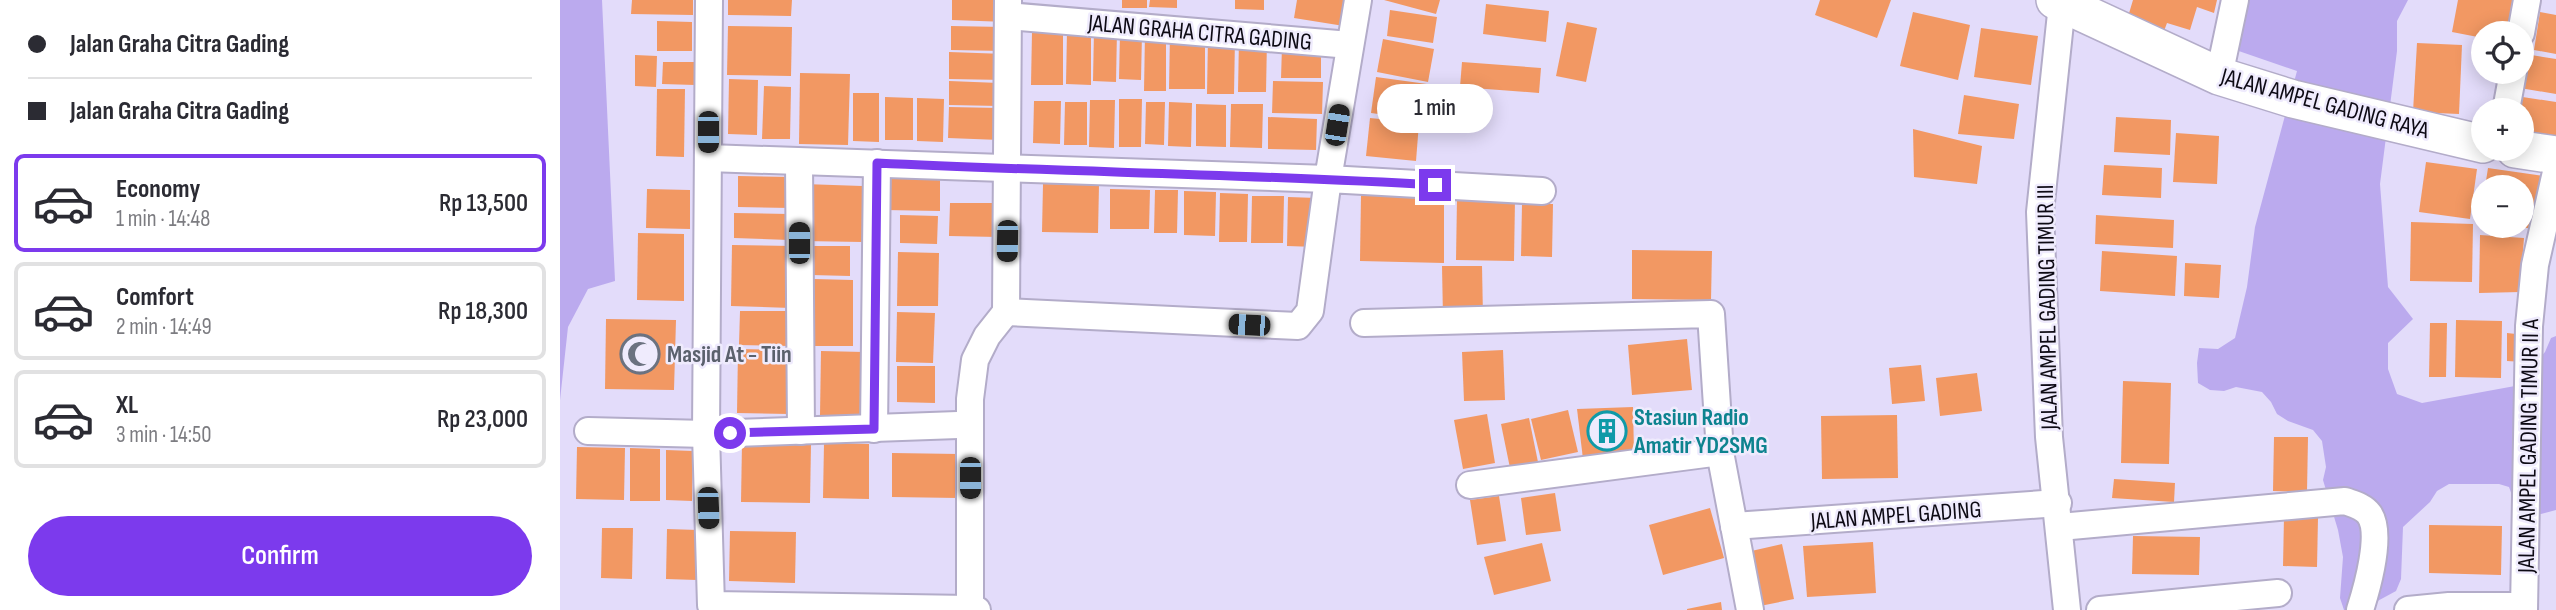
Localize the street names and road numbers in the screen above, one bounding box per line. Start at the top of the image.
street label: JALAN GRAHA CITRA GADING [1086,8,1313,57]
street label: JALAN AMPEL GADING RAYA [2217,61,2433,145]
street label: JALAN AMPEL GADING TIMUR III [2031,184,2064,431]
street label: JALAN AMPEL GADING TIMUR II A [2512,318,2545,574]
street label: JALAN AMPEL GADING [1809,495,1982,536]

